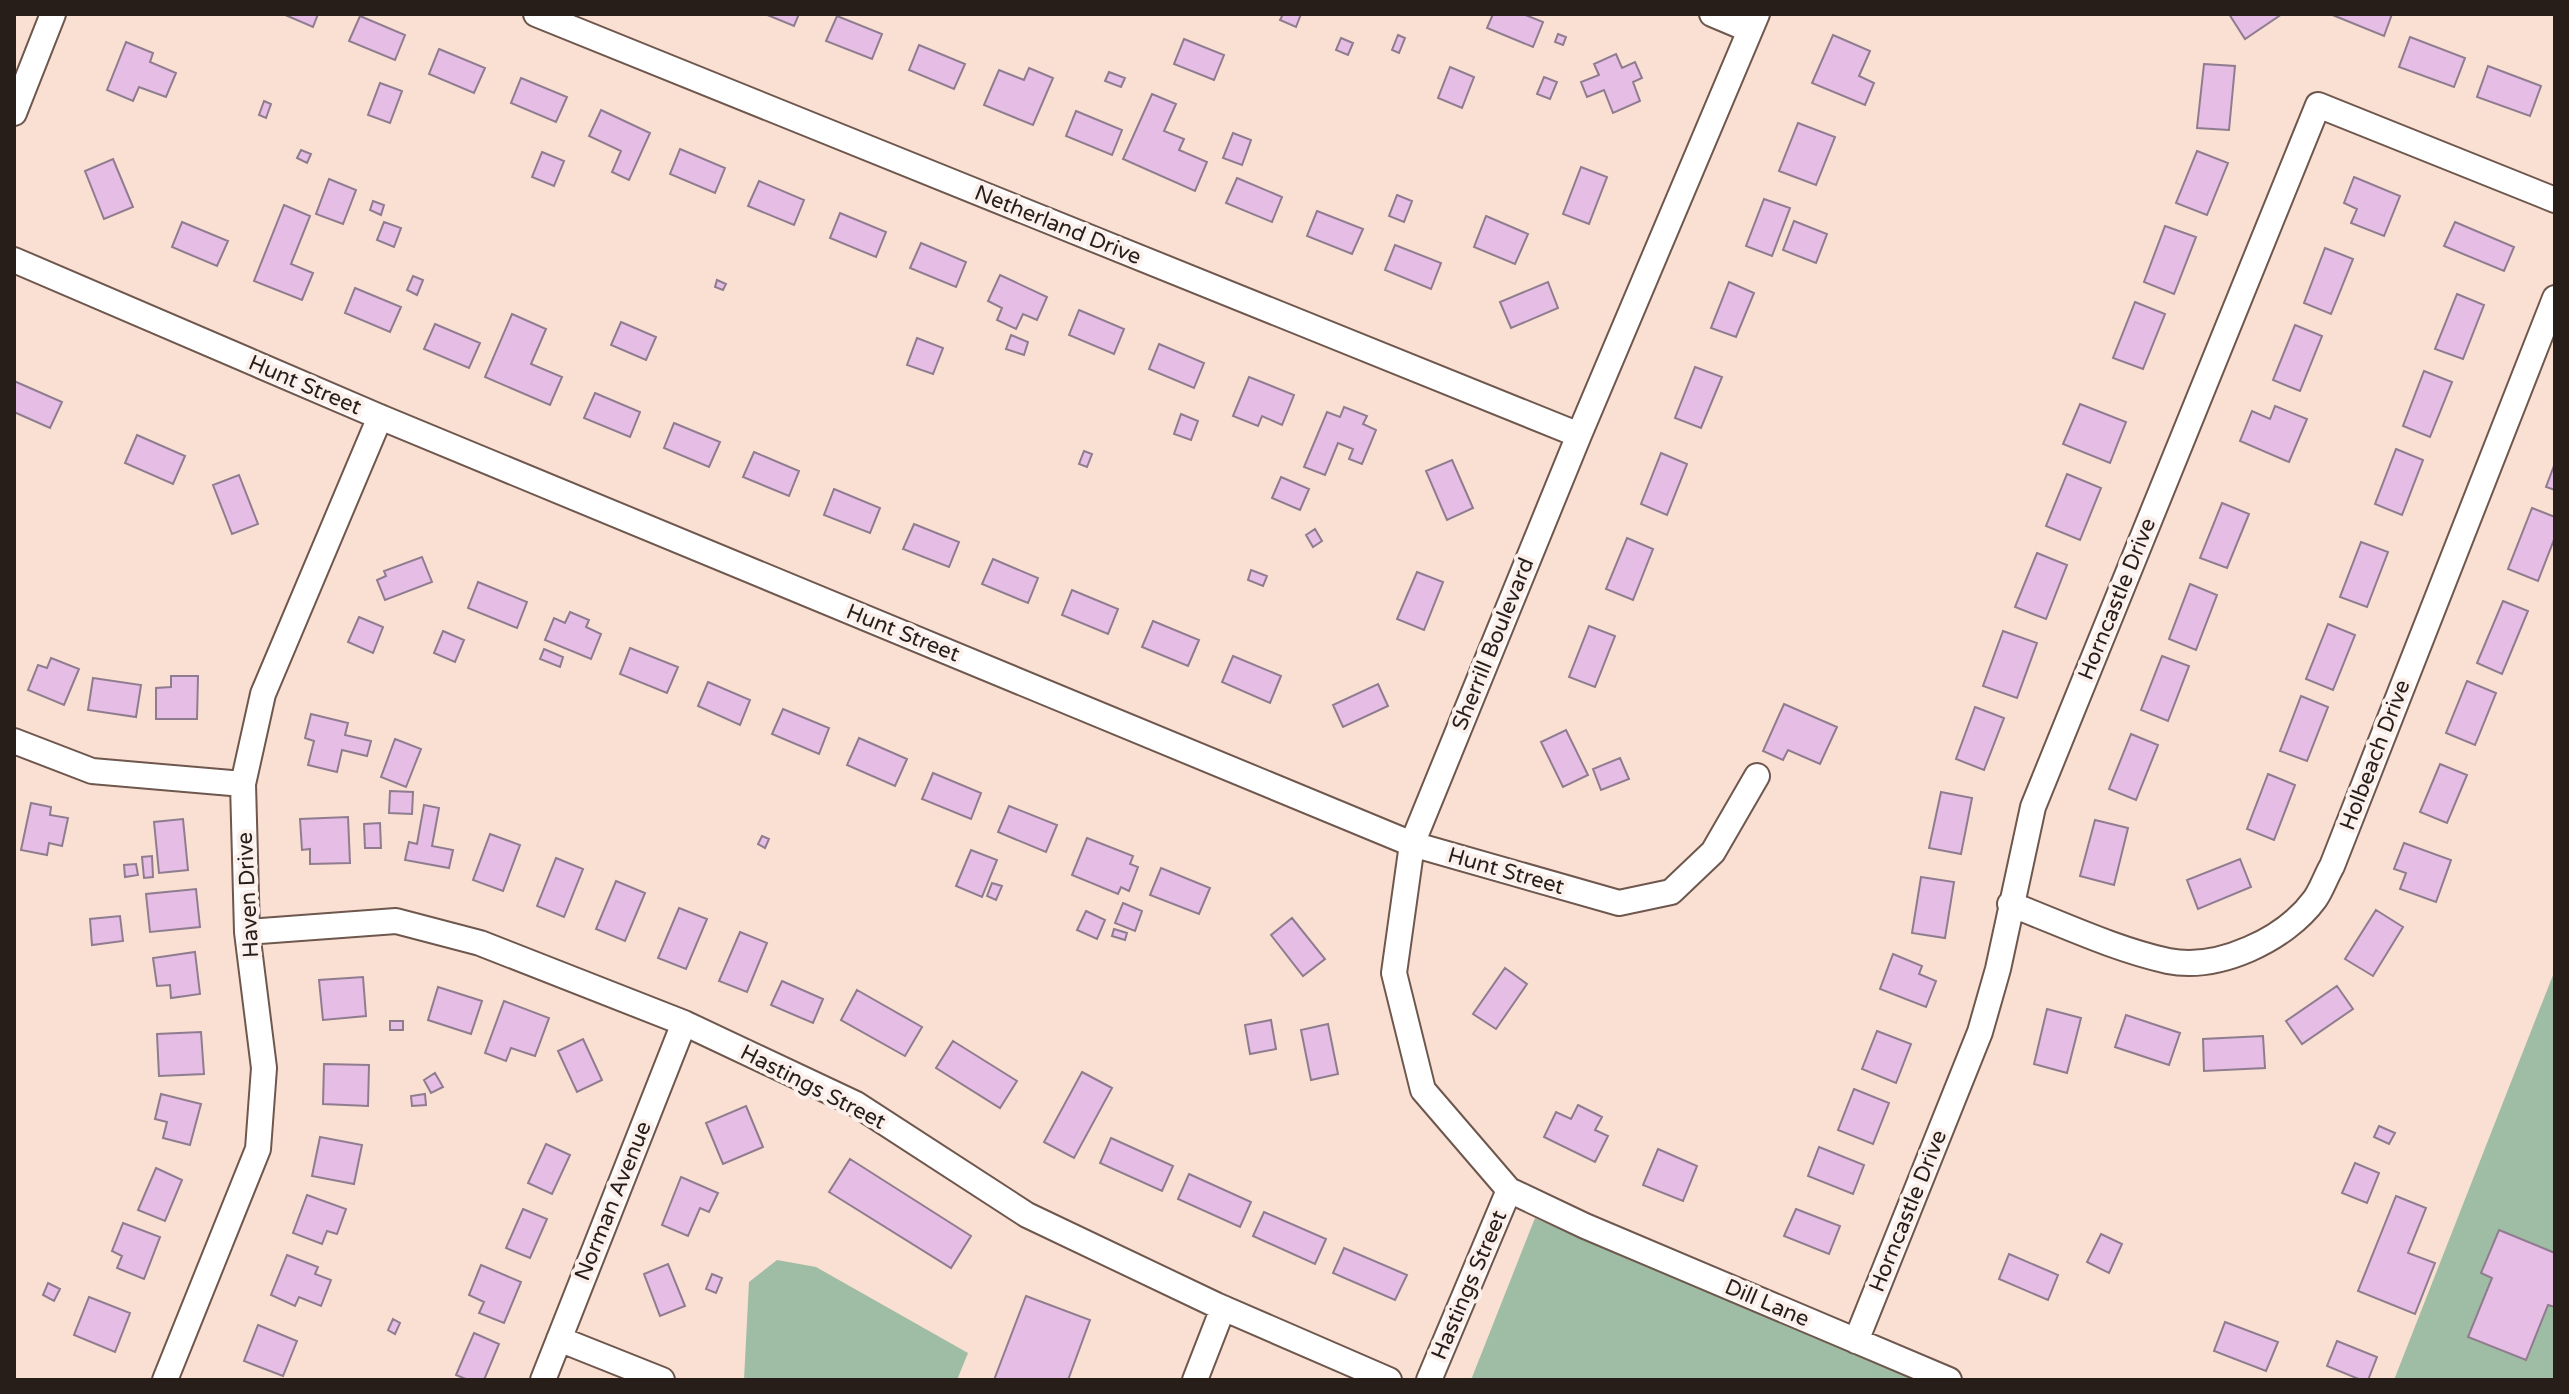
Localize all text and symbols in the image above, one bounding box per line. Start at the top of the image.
street label: Netherland Drive [971,180,1145,270]
street label: Hunt Street [245,350,365,420]
street label: Horncastle Drive [2073,514,2161,684]
street label: Sherrill Boulevard [1447,554,1539,734]
street label: Hunt Street [843,598,963,668]
street label: Holbeach Drive [2334,676,2416,834]
street label: Haven Drive [232,831,264,959]
street label: Hunt Street [1445,842,1567,900]
street label: Hastings Street [736,1039,890,1135]
street label: Norman Avenue [569,1118,657,1284]
street label: Horncastle Drive [1864,1126,1952,1296]
street label: Hastings Street [1426,1206,1512,1364]
street label: Dill Lane [1721,1274,1813,1332]

